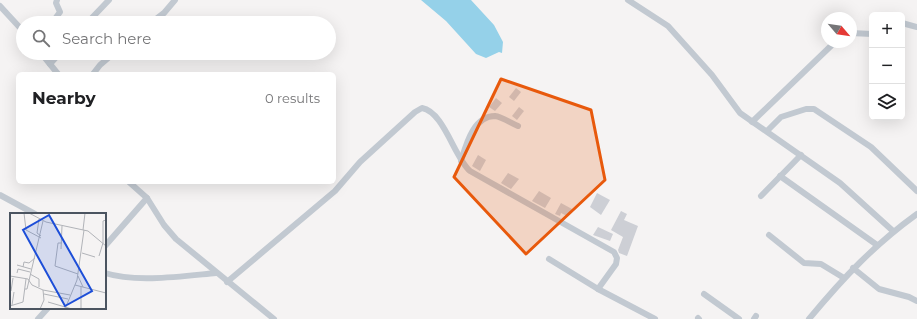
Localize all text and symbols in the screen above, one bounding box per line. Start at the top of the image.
north arrow [821,12,857,48]
map controls [869,12,905,120]
button: + [869,12,905,48]
search box [16,16,336,60]
icon: search [30,27,52,49]
text: Search here [62,29,151,48]
button: − [869,48,905,84]
button: layers [869,84,905,120]
text: Nearby [32,88,96,108]
text: 0 results [265,90,320,106]
inset map [10,213,106,309]

